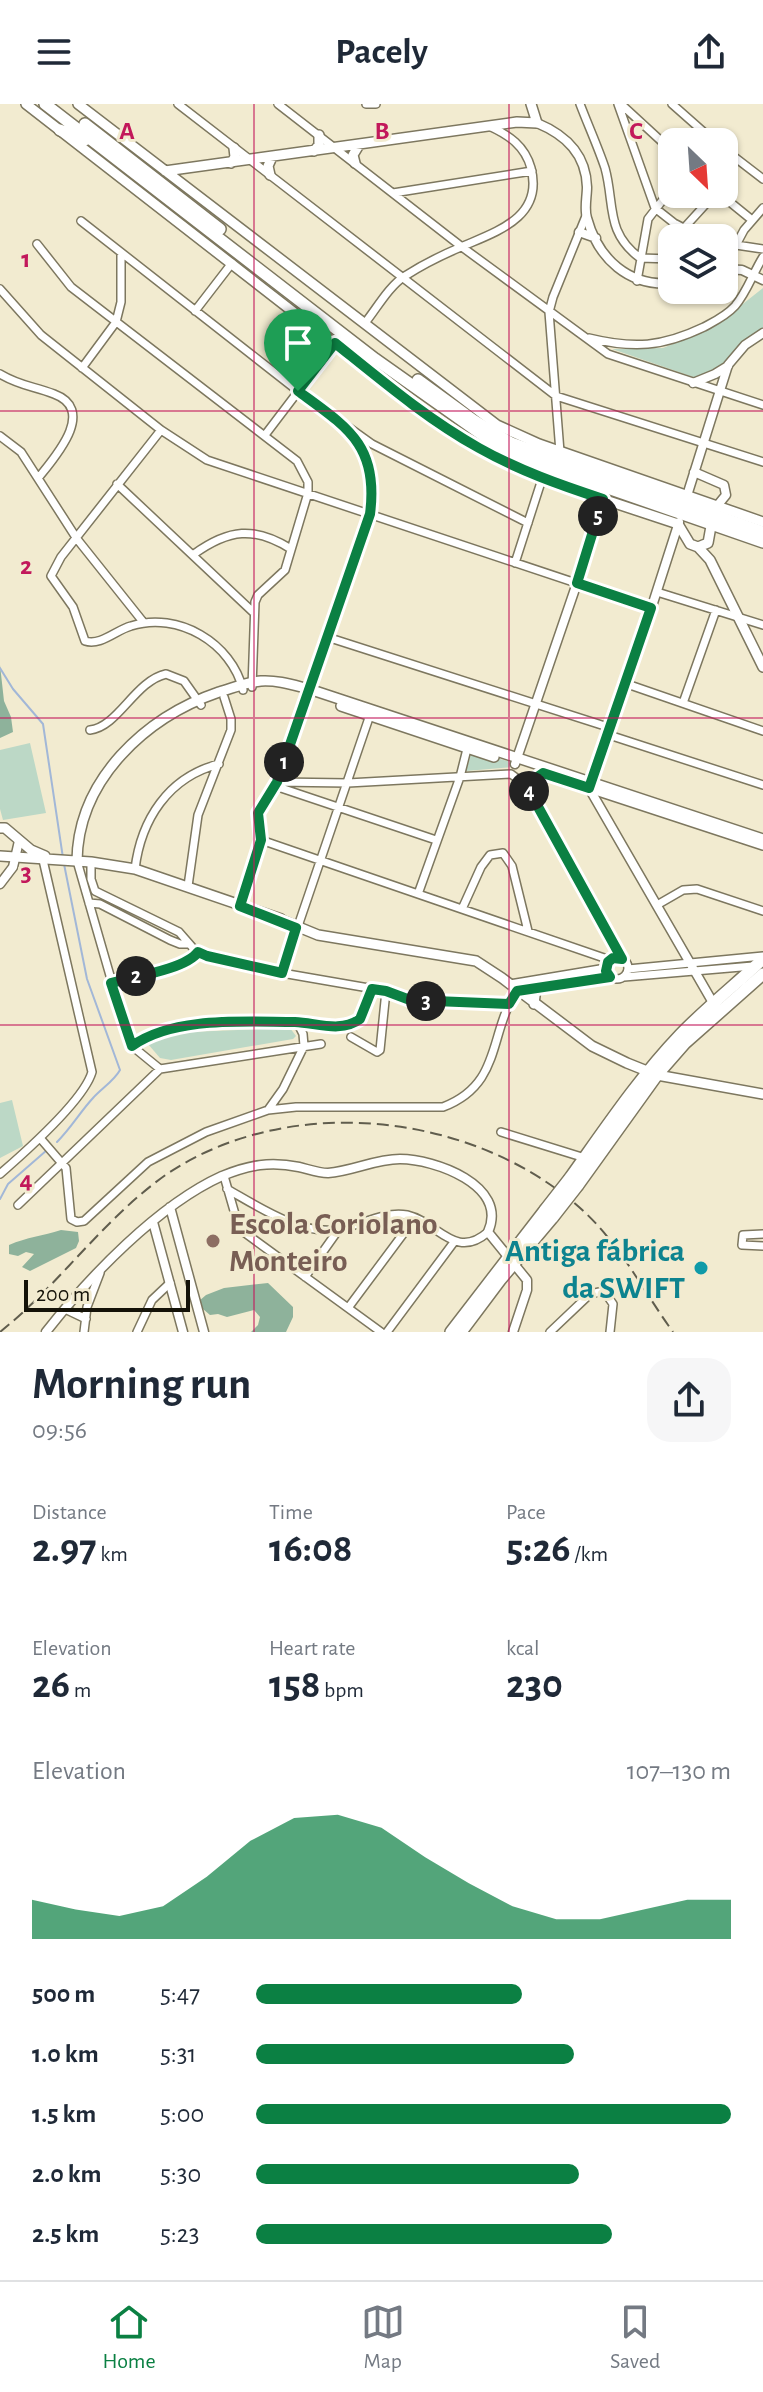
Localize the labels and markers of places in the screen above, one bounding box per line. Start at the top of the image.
pin [264,309,332,391]
pin: 5 [578,496,618,536]
pin: 1 [264,742,304,782]
pin: 4 [509,771,549,811]
pin: 2 [116,956,156,996]
pin: 3 [406,981,446,1021]
place label: Escola Coriolano Monteiro [229,1208,438,1277]
marker: Escola Coriolano Monteiro [204,1232,222,1250]
place label: Antiga fábrica da SWIFT [505,1235,685,1304]
marker: Antiga fábrica da SWIFT [692,1259,710,1277]

